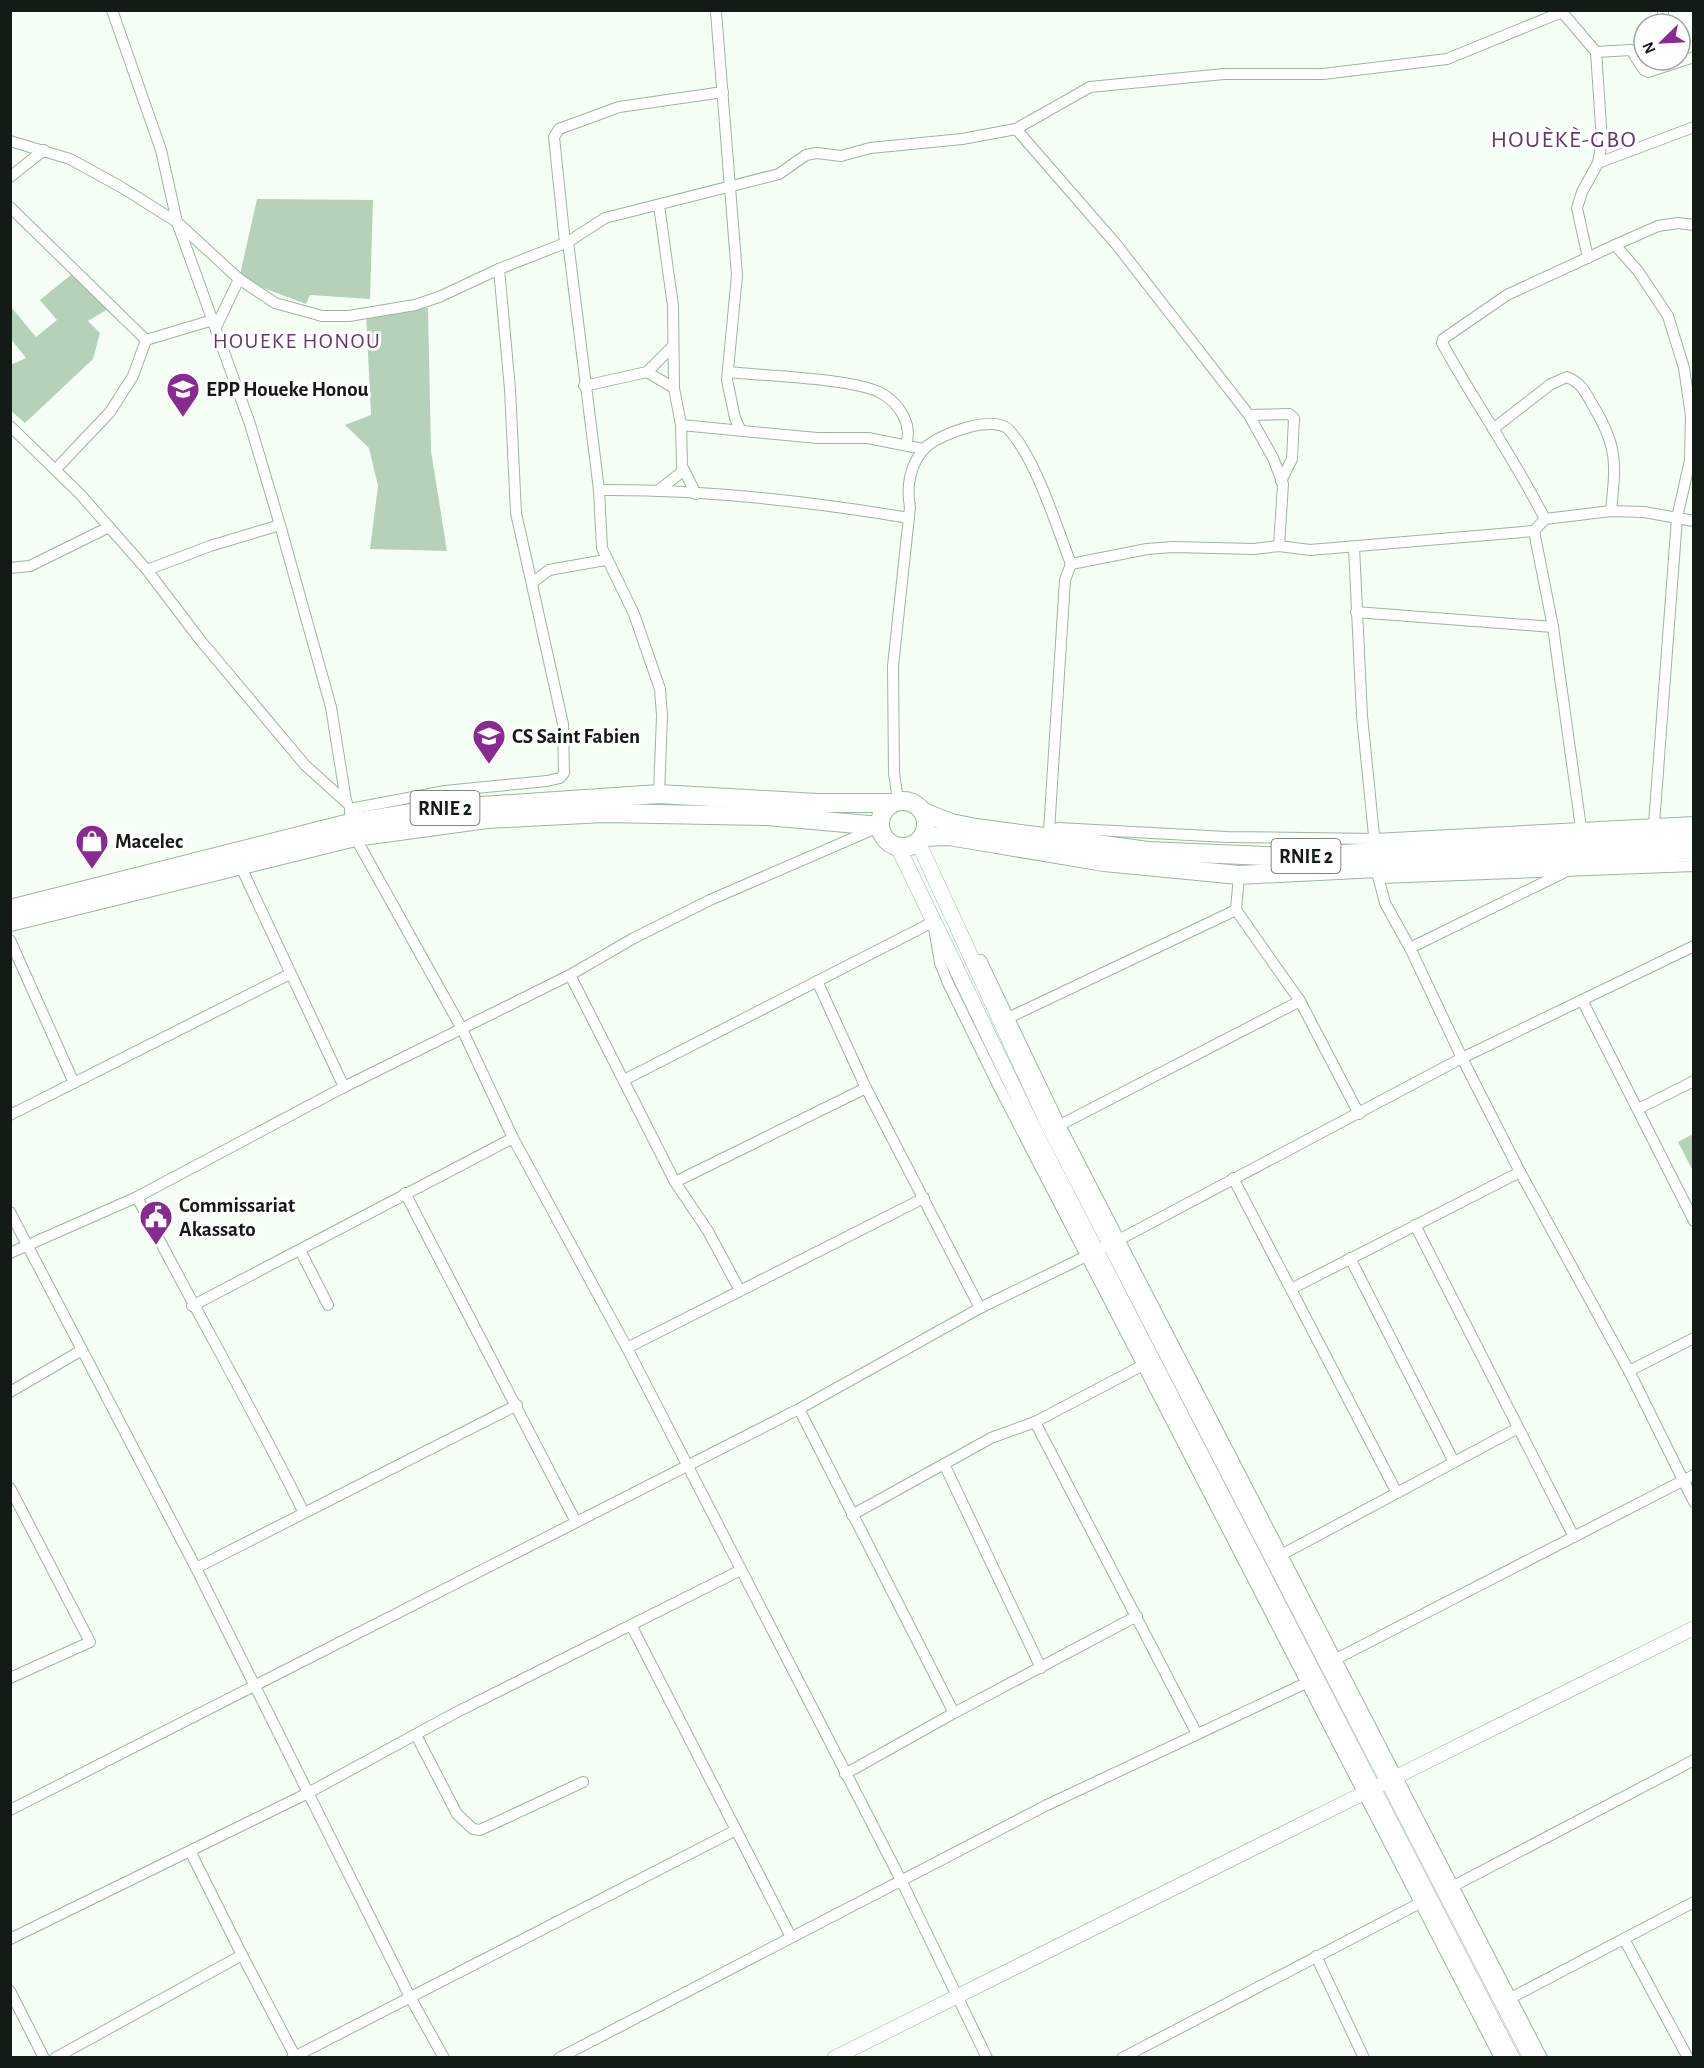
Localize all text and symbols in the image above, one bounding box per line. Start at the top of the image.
north arrow [1632,12,1692,72]
text: N [1640,39,1659,56]
district label: HOUÈKÈ-GBO [1491,126,1637,152]
district label: HOUEKE HONOU [213,330,381,352]
school or university icon: EPP Houeke Honou [165,371,201,418]
place label: EPP Houeke Honou [206,379,369,400]
school or university icon: CS Saint Fabien [471,718,507,765]
place label: CS Saint Fabien [512,726,640,747]
road number: RNIE 2 [410,791,480,825]
shop icon: Macelec [74,823,110,870]
place label: Macelec [115,831,183,852]
road number: RNIE 2 [1272,839,1340,873]
place label: Commissariat Akassato [179,1195,295,1240]
public building icon: Commissariat Akassato [138,1199,174,1246]

